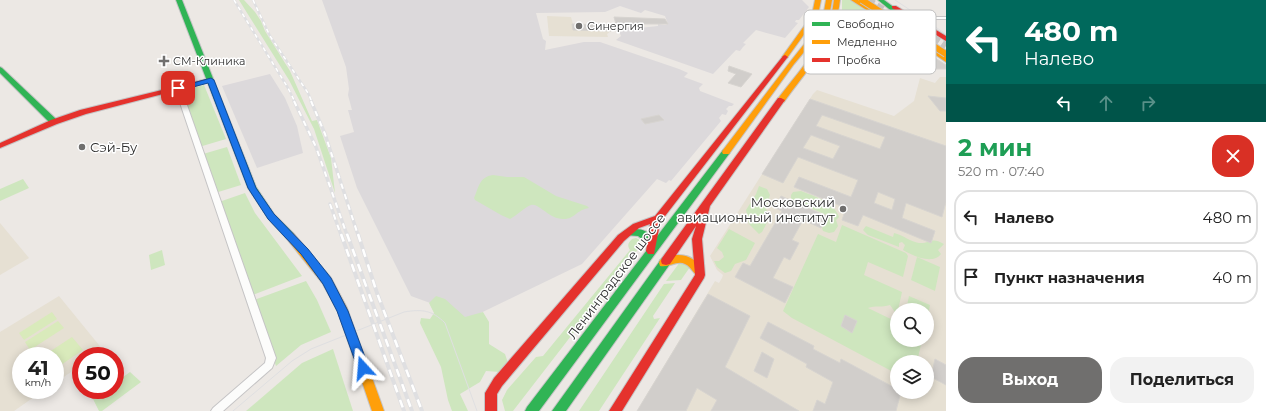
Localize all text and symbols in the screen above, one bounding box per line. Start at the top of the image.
legend [804,10,936,74]
text: 480 m [1024,14,1118,48]
icon: left [958,16,1010,68]
text: Свободно [837,17,894,31]
place label: Синергия [587,19,644,33]
marker: Синергия [574,21,584,31]
text: Медленно [837,35,897,49]
text: Налево [1024,48,1094,70]
text: Пробка [837,53,881,67]
place label: СМ-Клиника [173,54,245,68]
marker: СМ-Клиника [158,55,170,67]
pin [161,71,195,105]
icon: arrive [167,77,189,99]
icon: left [1053,92,1075,114]
icon: ahead [1095,92,1117,114]
icon: right [1137,92,1159,114]
text: 2 мин [958,133,1032,162]
button: close [1212,135,1254,177]
place label: Сэй-Бу [90,139,138,155]
marker: Сэй-Бу [77,142,87,152]
text: 520 m · 07:40 [958,163,1044,179]
place label: Московский авиационный институт [677,194,836,225]
marker: Московский авиационный институт [838,204,848,214]
icon: left [960,206,982,228]
text: Налево [994,208,1054,227]
text: 480 m [1203,208,1252,227]
street label: Ленинградское шоссе [564,210,668,342]
icon: arrive [960,266,982,288]
text: Пункт назначения [994,268,1145,287]
text: 40 m [1212,268,1252,287]
map controls [890,303,934,399]
button: search [890,303,934,347]
speed limit sign: 50 [72,347,124,399]
position arrow [342,347,384,389]
button: layers [890,355,934,399]
text: 41 [27,356,49,380]
button: Выход [958,357,1102,403]
button: Поделиться [1110,357,1254,403]
text: km/h [25,376,51,389]

